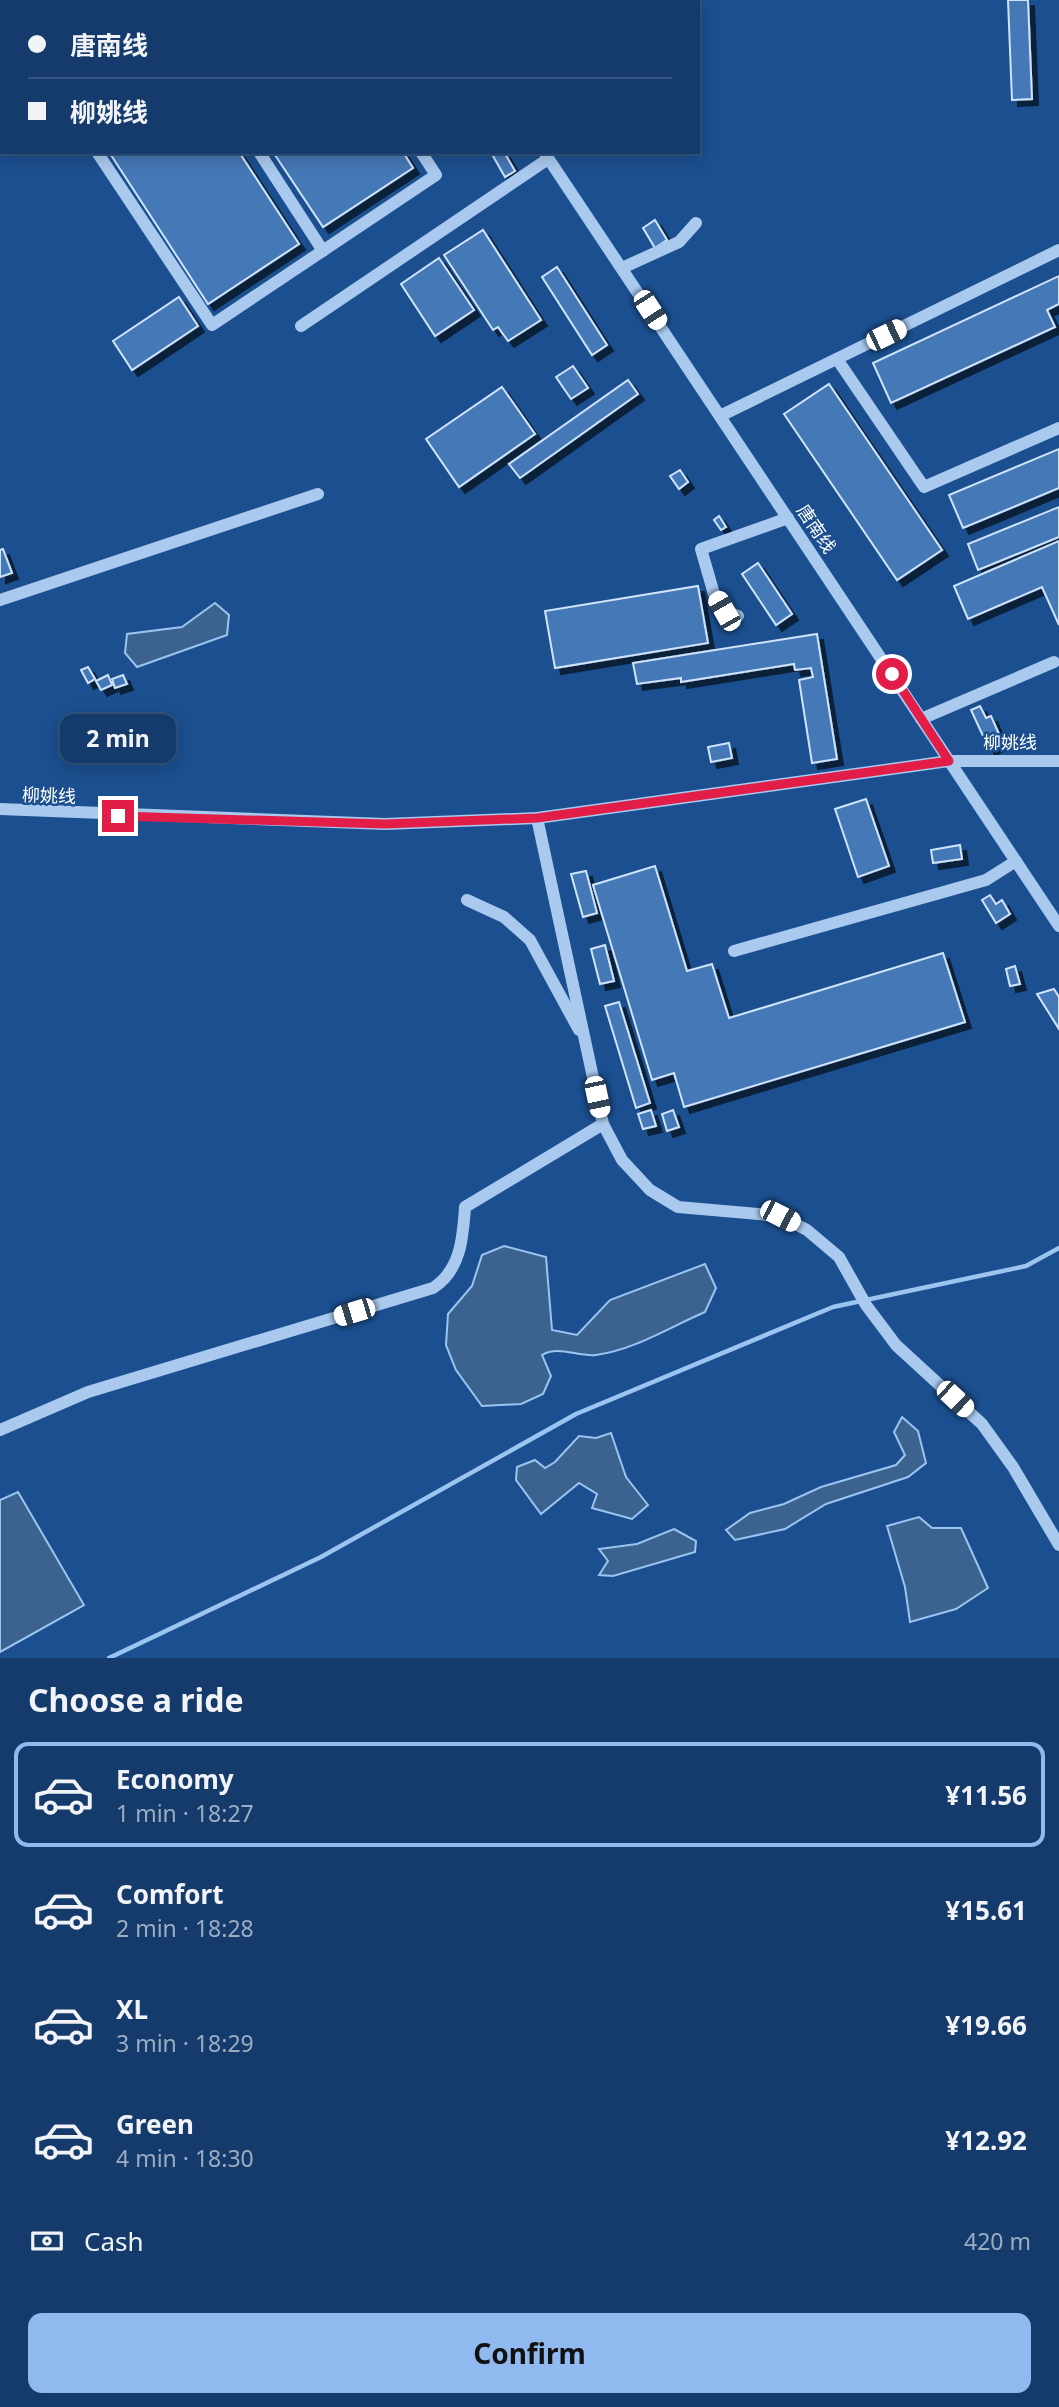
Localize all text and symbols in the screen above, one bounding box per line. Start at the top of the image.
text: 唐南线 [70,27,148,63]
text: 柳姚线 [70,94,148,130]
car [630,287,671,333]
car [863,316,910,354]
street label: 唐南线 [792,499,842,558]
car [705,588,744,634]
route start [876,658,908,690]
callout: 2 min [60,714,176,764]
text: 2 min [86,722,150,754]
street label: 柳姚线 [983,730,1037,754]
street label: 柳姚线 [22,782,76,808]
route end [102,800,134,832]
car [583,1074,612,1120]
car [757,1197,804,1235]
car [331,1296,378,1328]
car [933,1377,978,1421]
text: Choose a ride [28,1678,244,1721]
text: Economy [116,1761,234,1797]
icon: car [32,1763,95,1826]
text: ¥11.56 [945,1777,1027,1813]
text: 1 min · 18:27 [116,1797,254,1829]
text: Comfort [116,1876,224,1912]
icon: car [32,1878,95,1941]
text: ¥15.61 [945,1892,1027,1928]
text: 2 min · 18:28 [116,1912,254,1944]
text: XL [116,1991,148,2027]
icon: car [32,1993,95,2056]
text: ¥19.66 [945,2007,1027,2043]
text: 3 min · 18:29 [116,2027,254,2059]
text: Green [116,2106,194,2142]
icon: car [32,2108,95,2171]
text: ¥12.92 [945,2122,1027,2158]
text: 4 min · 18:30 [116,2142,254,2174]
icon: cash [28,2222,66,2260]
text: Cash [84,2223,144,2259]
text: 420 m [964,2225,1031,2257]
button: Confirm [28,2313,1031,2393]

